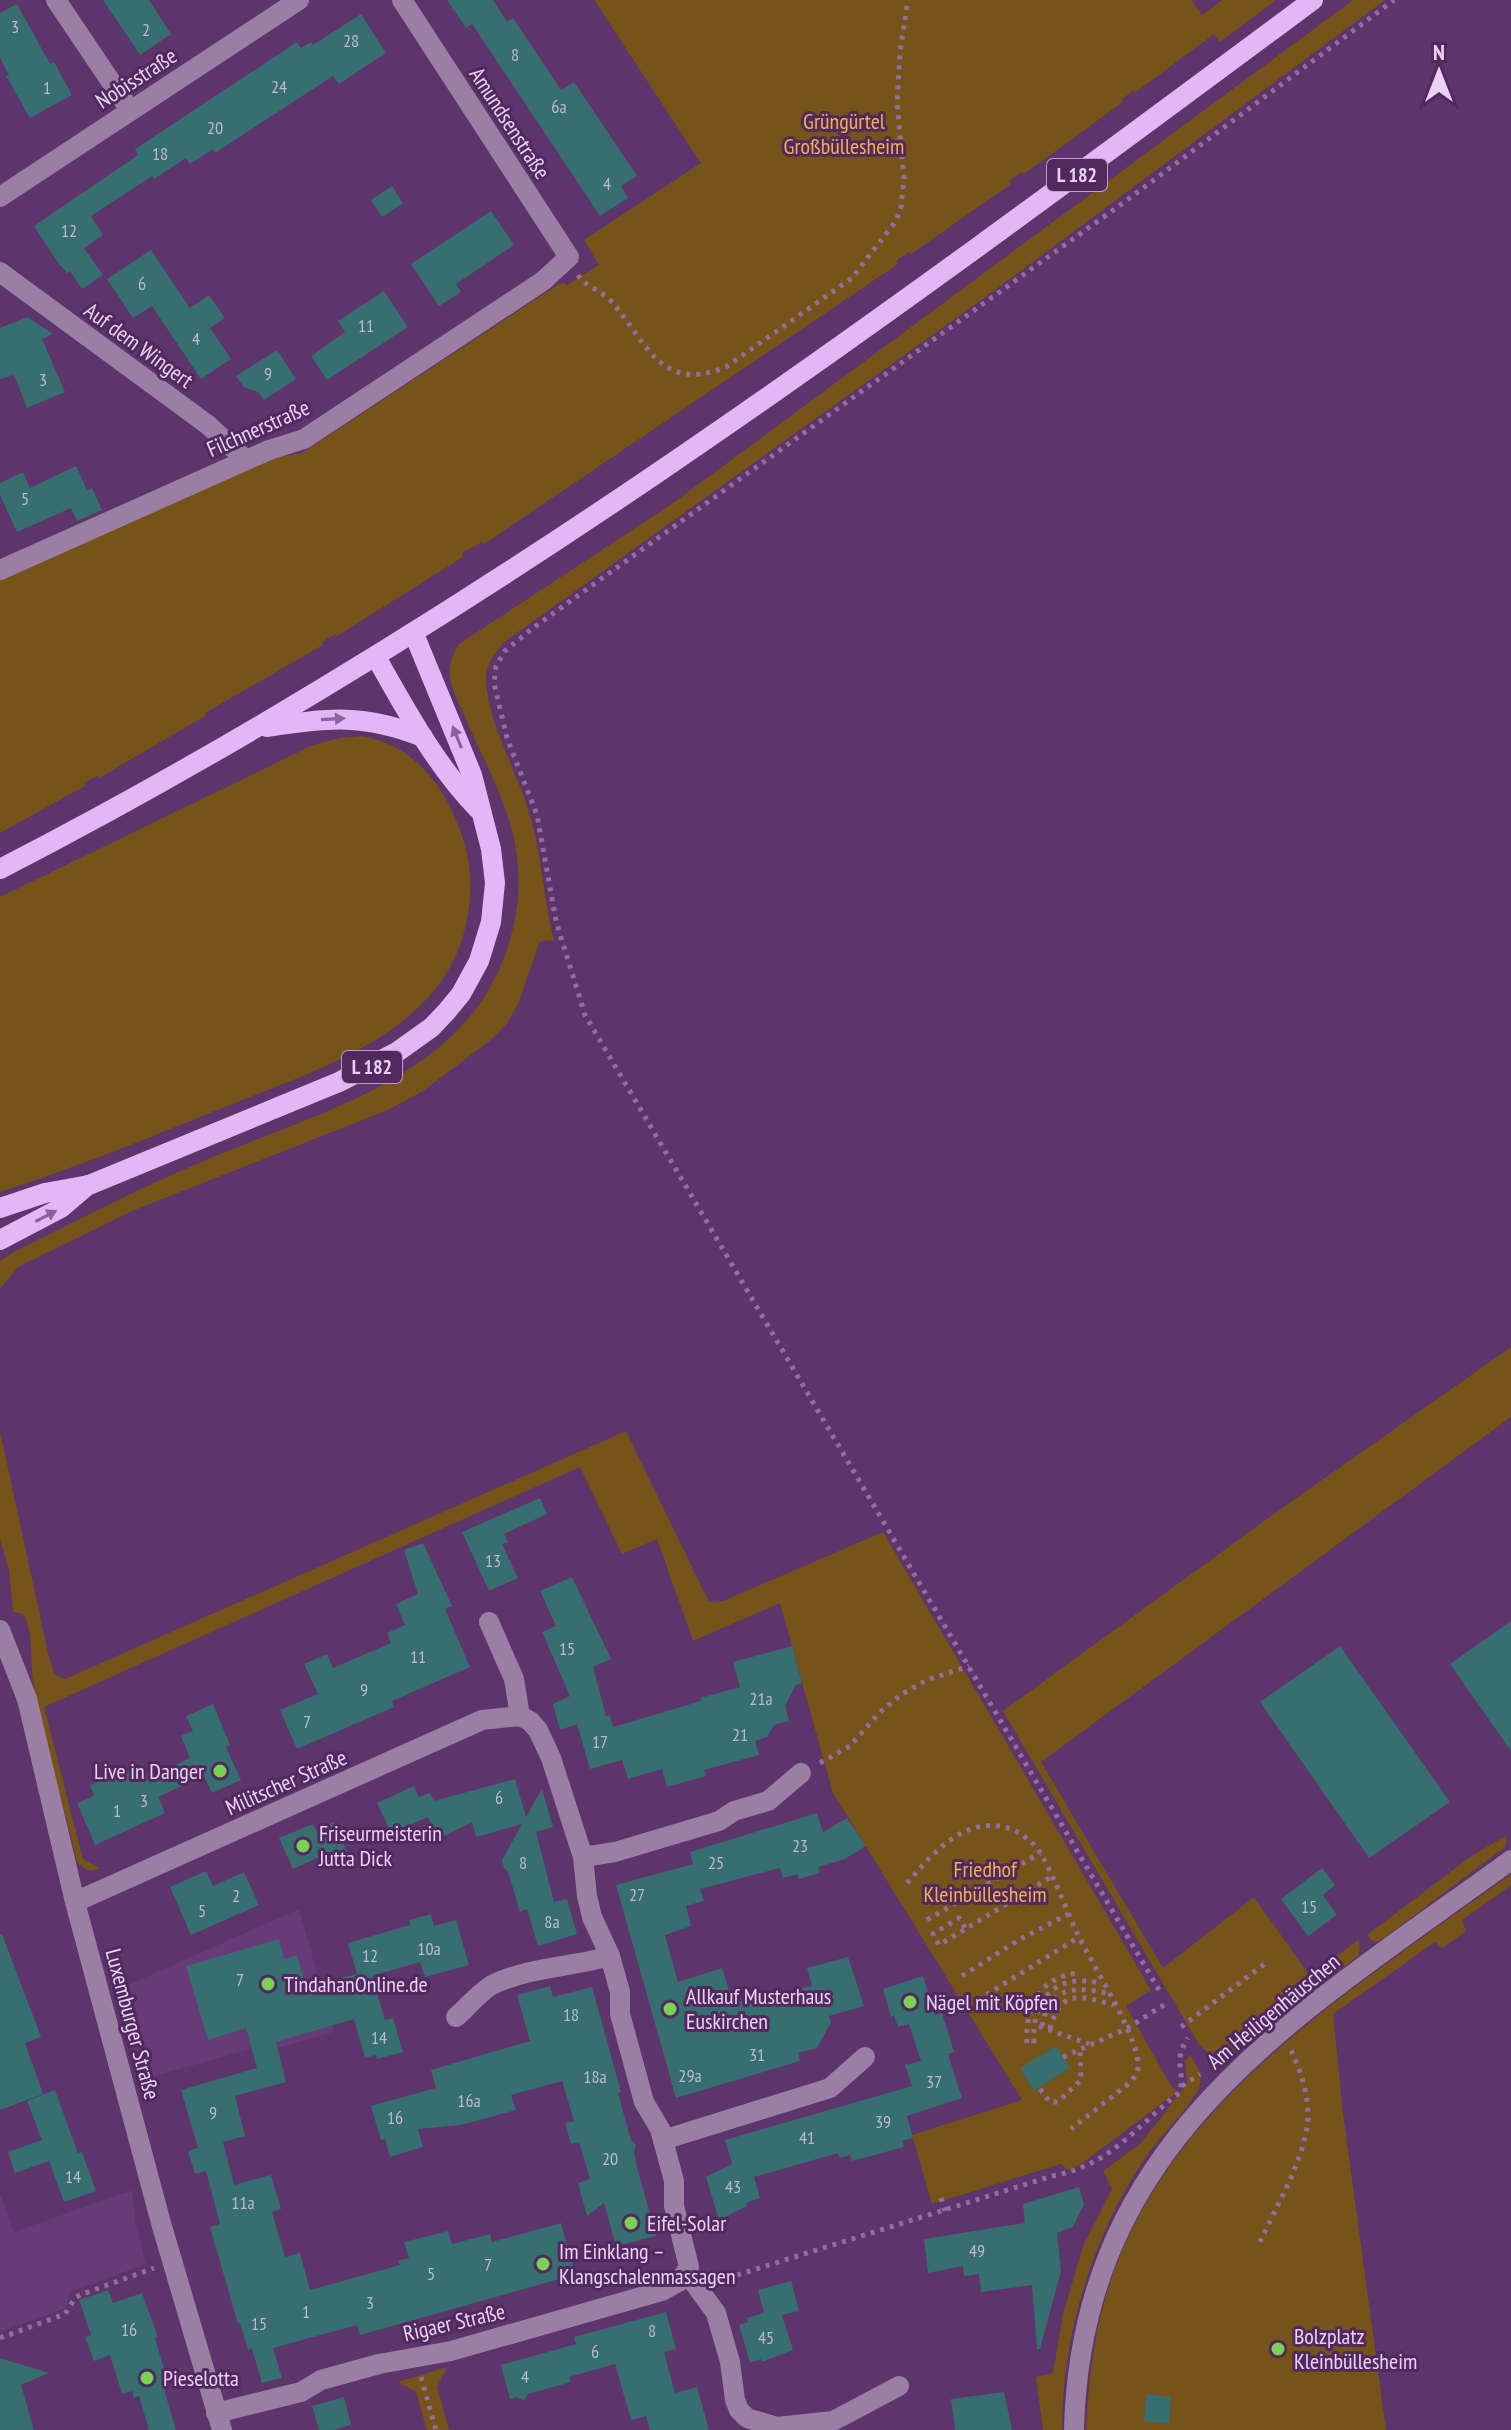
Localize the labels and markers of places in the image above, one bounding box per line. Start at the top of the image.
place label: Live in Danger [94,1757,204,1785]
marker: Live in Danger [211,1762,229,1780]
place label: Friseurmeisterin Jutta Dick [318,1819,442,1872]
marker: Friseurmeisterin Jutta Dick [294,1837,312,1855]
place label: TindahanOnline.de [284,1970,428,1998]
marker: TindahanOnline.de [259,1975,277,1993]
place label: Allkauf Musterhaus Euskirchen [686,1982,831,2035]
place label: Nägel mit Köpfen [926,1988,1058,2016]
marker: Nägel mit Köpfen [901,1993,919,2011]
marker: Allkauf Musterhaus Euskirchen [661,2000,679,2018]
place label: Eifel-Solar [647,2209,726,2237]
marker: Eifel-Solar [622,2214,640,2232]
place label: Im Einklang – Klangschalenmassagen [559,2237,736,2290]
marker: Im Einklang – Klangschalenmassagen [534,2255,552,2273]
place label: Bolzplatz Kleinbüllesheim [1294,2322,1417,2375]
marker: Bolzplatz Kleinbüllesheim [1269,2340,1287,2358]
place label: Pieselotta [163,2364,239,2392]
marker: Pieselotta [138,2369,156,2387]

